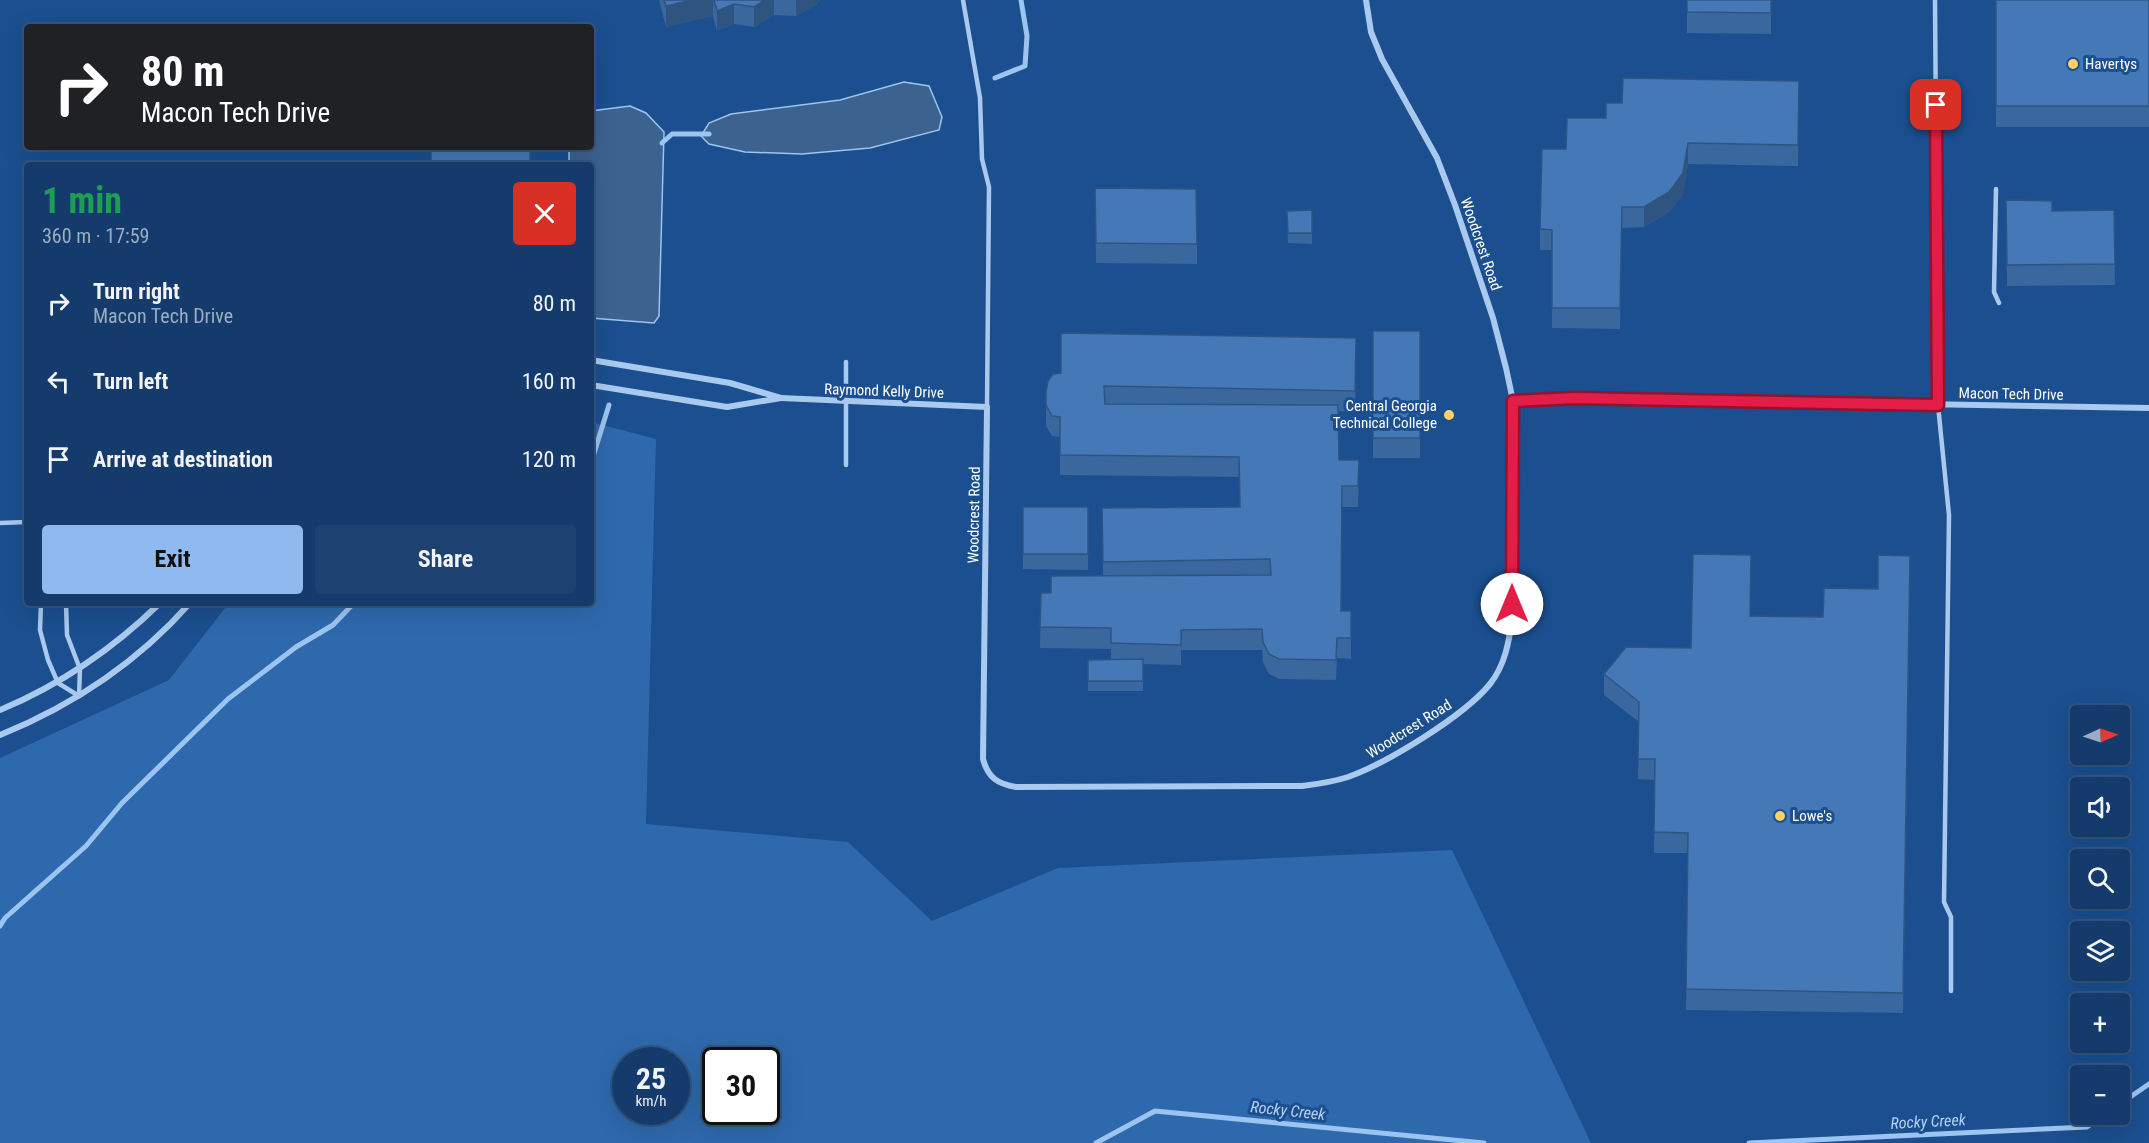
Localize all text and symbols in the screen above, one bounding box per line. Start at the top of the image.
text: 80 m [141,47,224,96]
icon: right [42,48,120,126]
place label: Havertys [2085,55,2137,73]
marker: Havertys [2066,57,2080,71]
pin [1910,79,1961,130]
icon: arrive [1919,88,1952,121]
text: Macon Tech Drive [141,97,330,129]
text: 1 min [42,180,122,222]
button: close [513,182,576,245]
street label: Woodcrest Road [1457,195,1505,293]
text: 360 m · 17:59 [42,224,149,248]
text: Turn right [93,279,180,304]
icon: right [42,287,75,320]
text: 80 m [533,291,576,316]
text: Macon Tech Drive [93,304,233,328]
icon: left [42,365,75,398]
text: Turn left [93,369,168,394]
text: 160 m [522,369,576,394]
street label: Raymond Kelly Drive [824,380,944,402]
street label: Macon Tech Drive [1958,384,2064,404]
place label: Central Georgia Technical College [1333,397,1437,432]
marker: Central Georgia Technical College [1442,408,1456,422]
icon: arrive [42,443,75,476]
text: Arrive at destination [93,447,273,472]
text: 120 m [522,447,576,472]
street label: Woodcrest Road [964,466,984,564]
button: Exit [42,525,303,594]
button: Share [315,525,576,594]
position arrow [1480,572,1544,636]
street label: Woodcrest Road [1363,696,1455,762]
north arrow [2070,705,2130,765]
map controls [2070,705,2130,1125]
button: sound [2070,777,2130,837]
place label: Lowe's [1792,807,1832,825]
marker: Lowe's [1773,809,1787,823]
button: search [2070,849,2130,909]
button: layers [2070,921,2130,981]
button: + [2070,993,2130,1053]
speed limit sign: 30 [702,1047,780,1125]
text: 25 [636,1061,666,1096]
button: − [2070,1065,2130,1125]
text: km/h [636,1092,666,1110]
water label: Rocky Creek [1250,1097,1327,1124]
water label: Rocky Creek [1890,1110,1967,1133]

